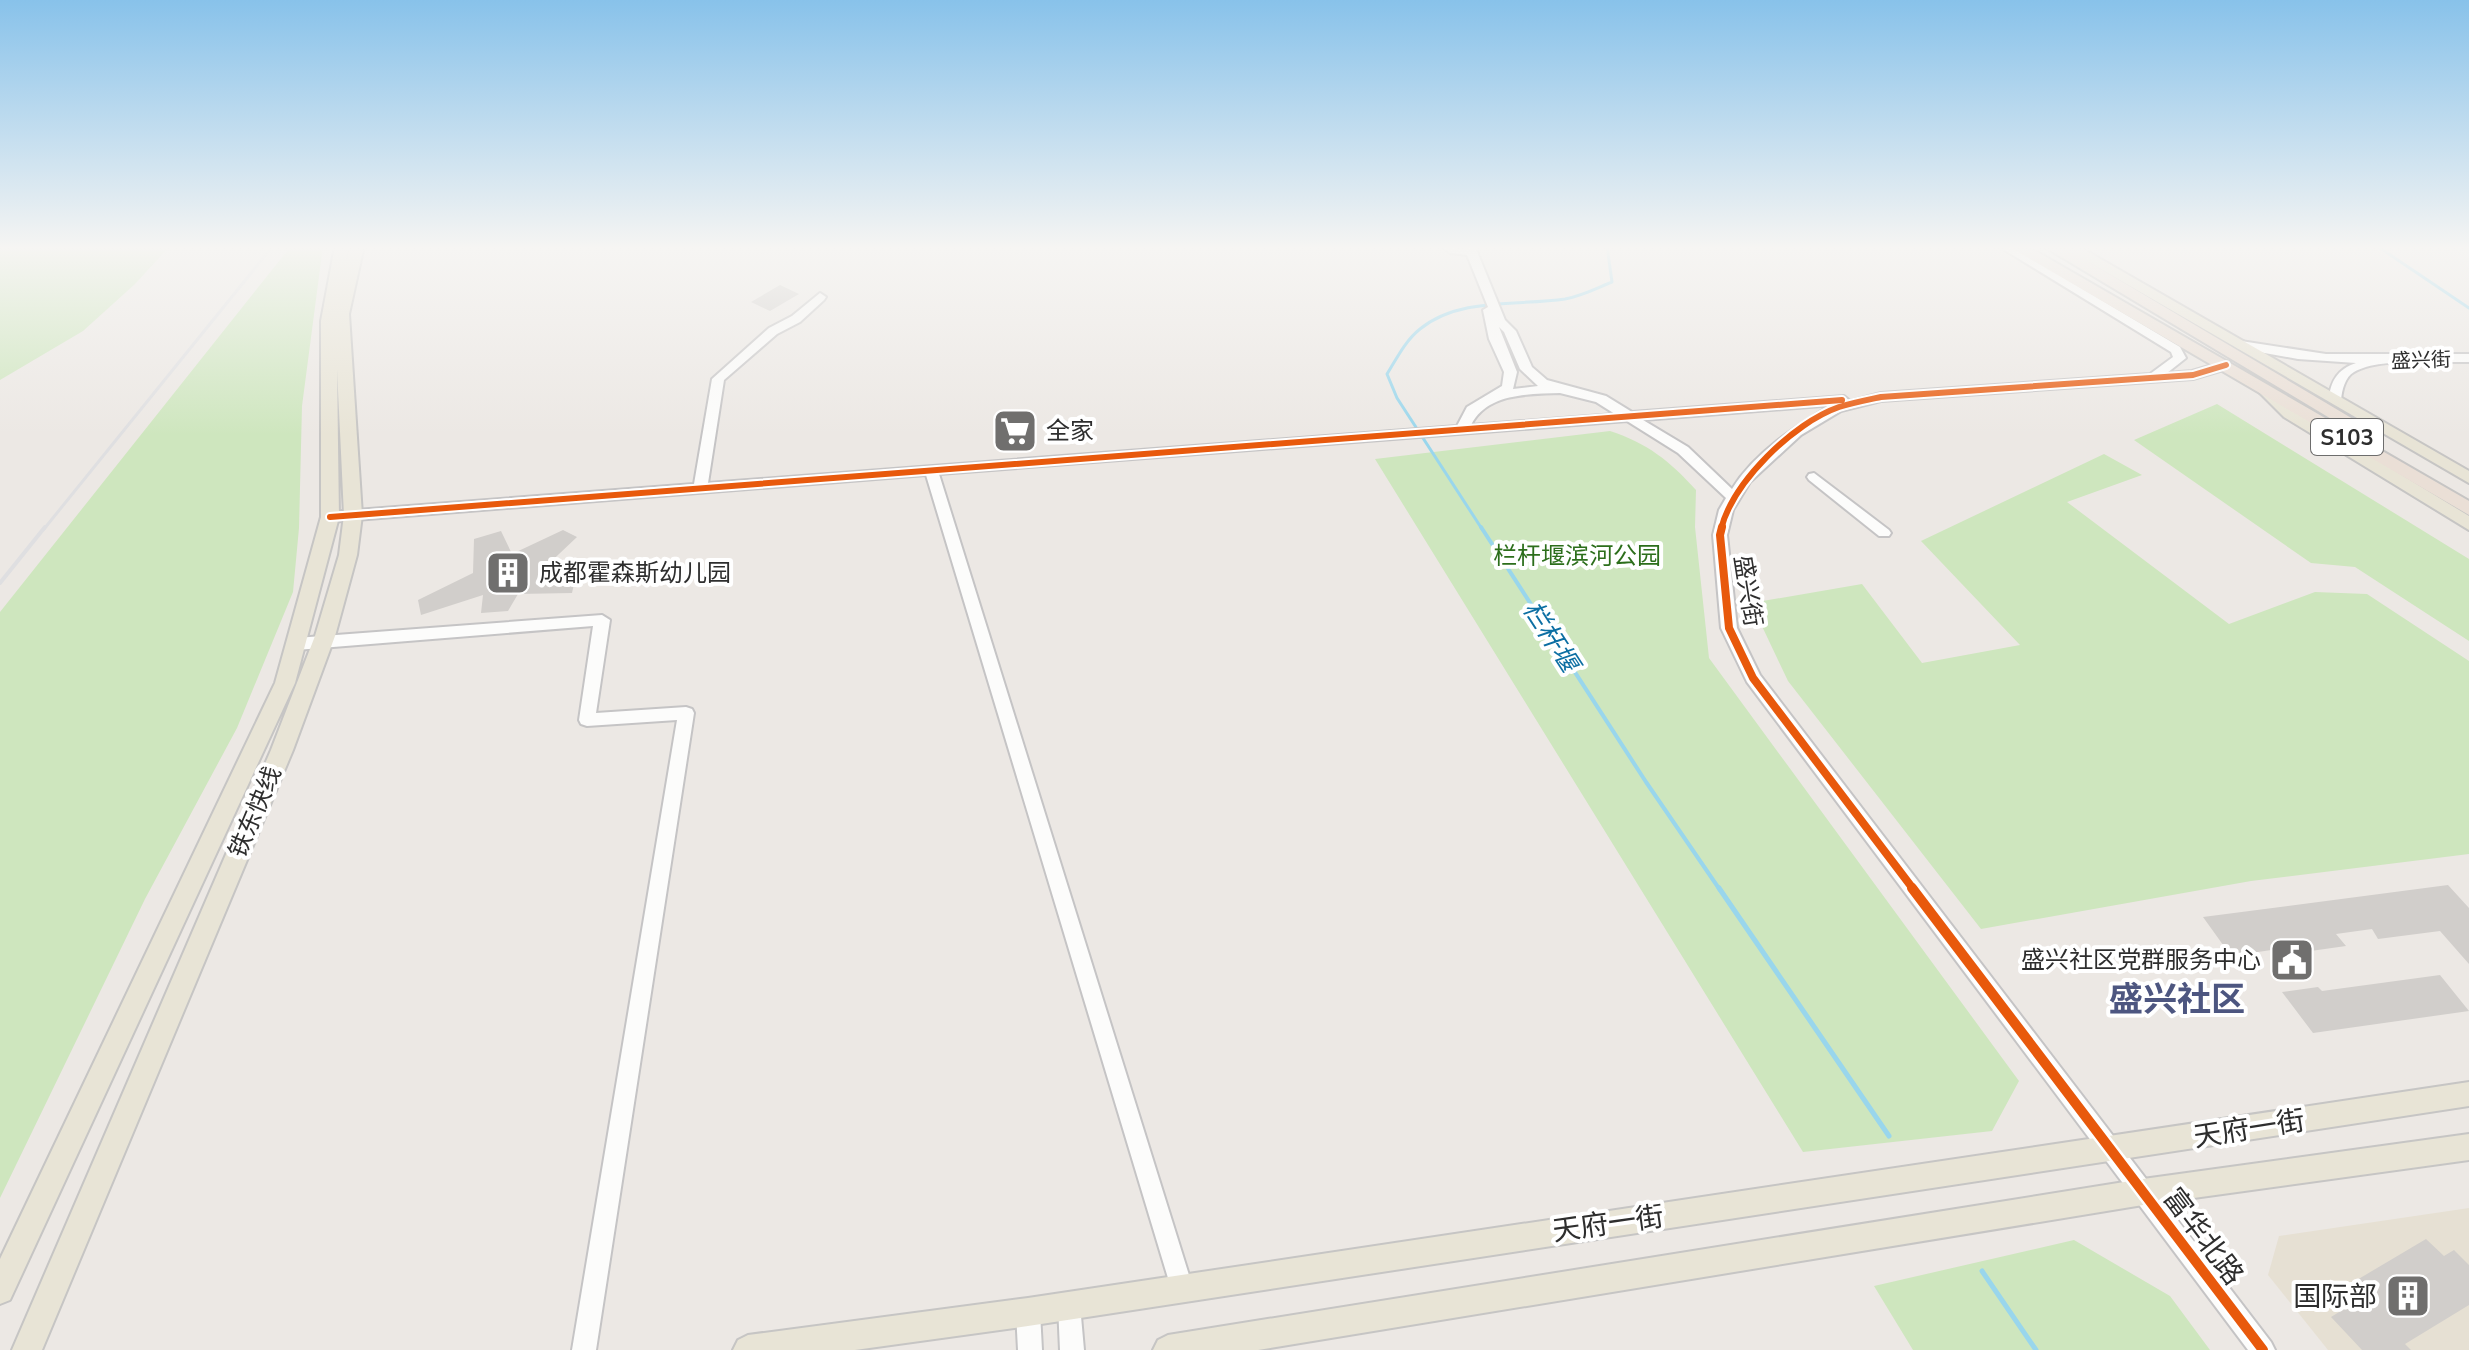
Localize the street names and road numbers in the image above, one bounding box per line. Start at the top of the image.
street label: 盛兴街 [2391,346,2451,375]
road number: S103 [2311,419,2383,455]
street label: 盛兴街 [1727,553,1769,629]
street label: 铁东快线 [222,762,288,862]
street label: 天府一街 [2191,1101,2307,1157]
street label: 富华北路 [2154,1180,2252,1293]
street label: 天府一街 [1550,1197,1666,1251]

